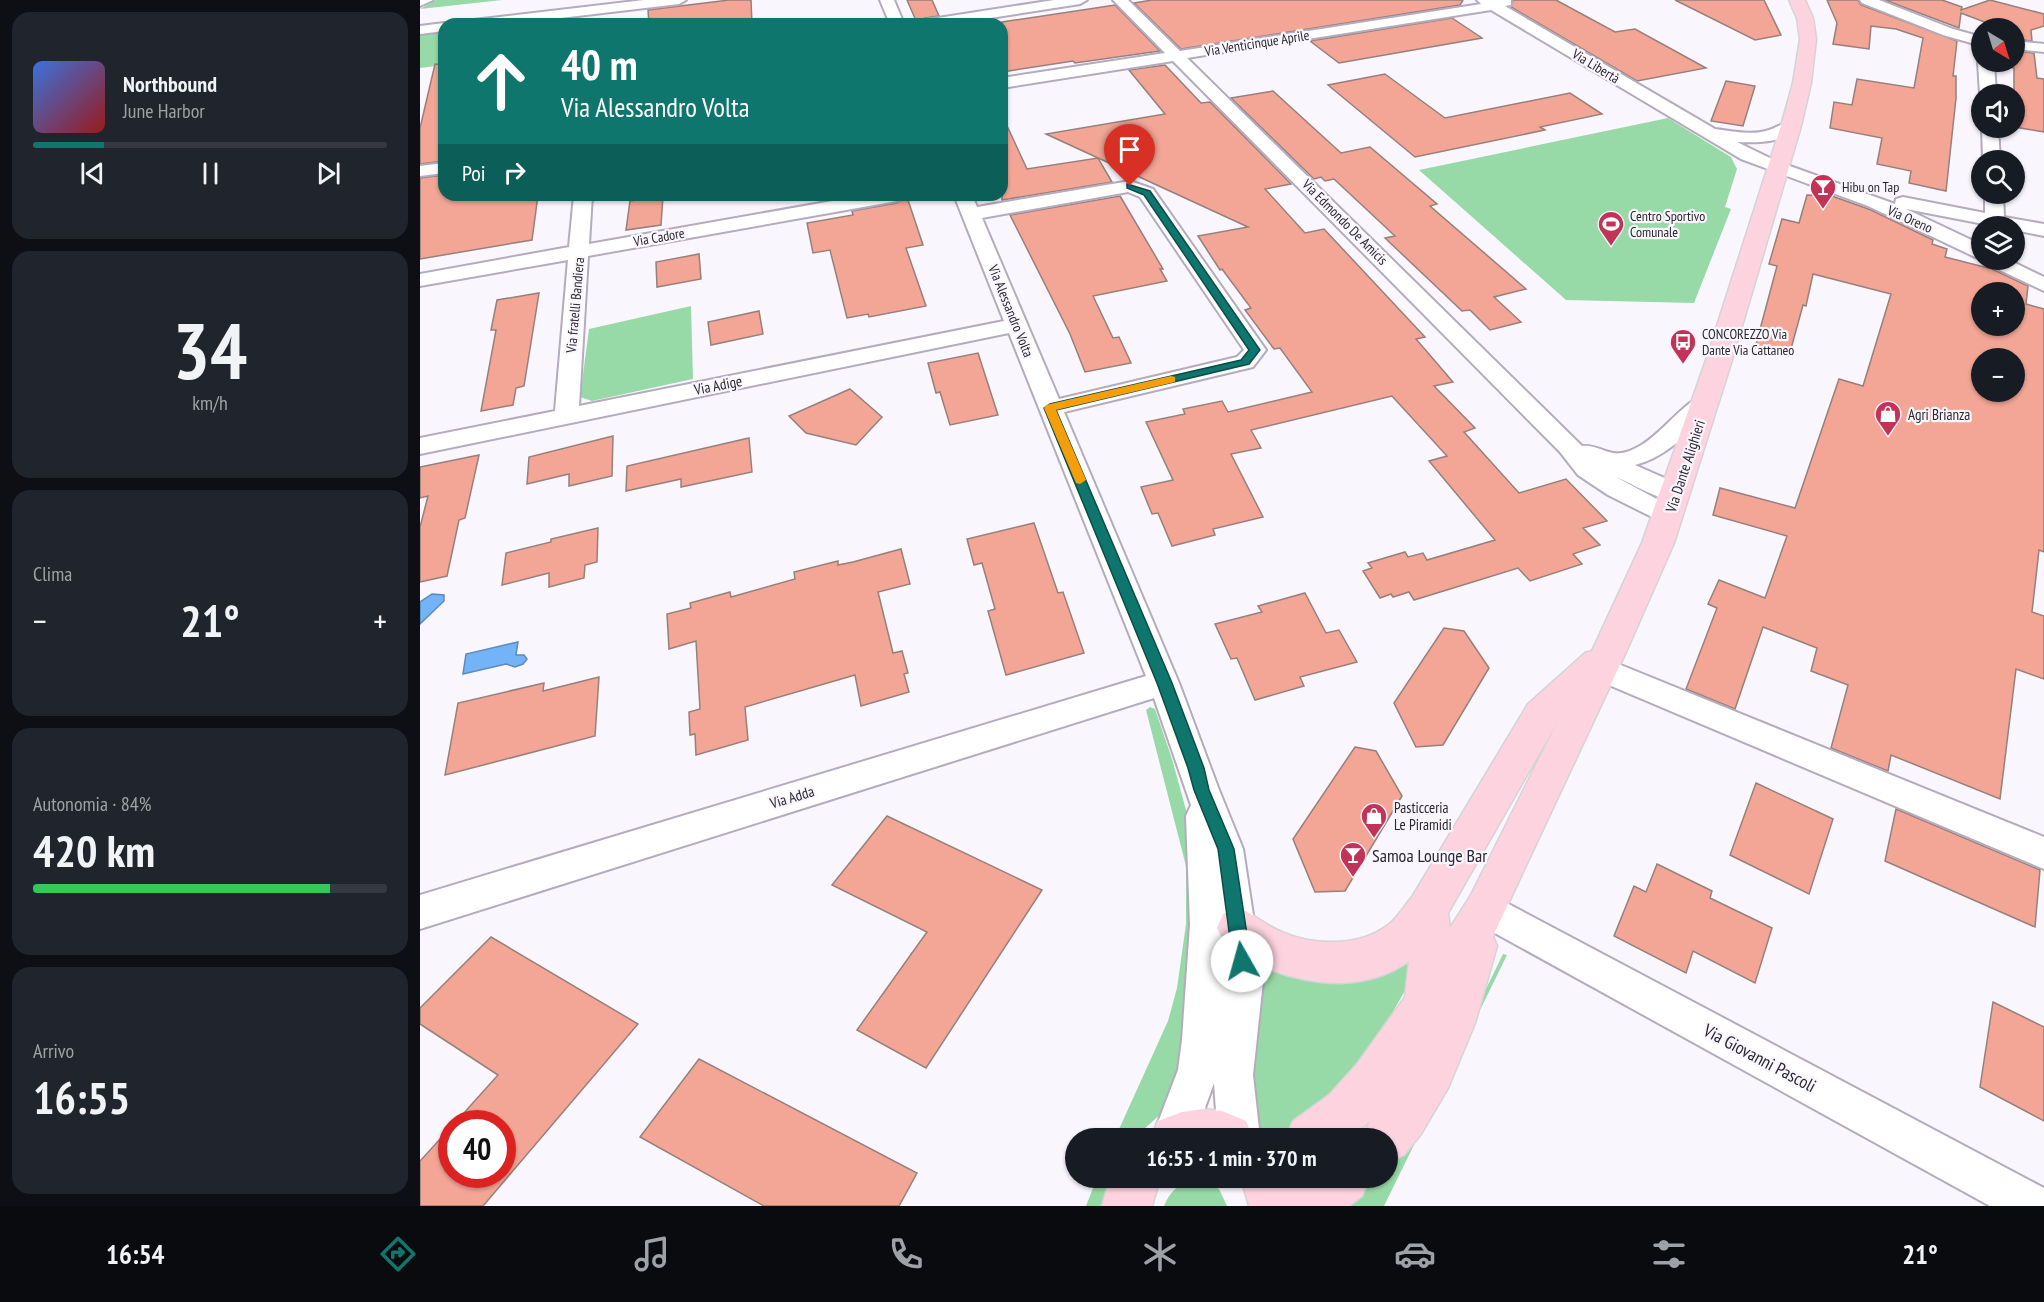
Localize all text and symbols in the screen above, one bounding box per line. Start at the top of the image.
north arrow [1971,18,2025,72]
map controls [1971,18,2025,402]
street label: Via Venticinque Aprile [1202,26,1311,60]
text: 40 m [561,37,638,92]
icon: ahead [462,42,540,120]
street label: Via Libertà [1568,44,1623,87]
text: Northbound [123,70,217,98]
button: sound [1971,84,2025,138]
text: Via Alessandro Volta [561,90,749,124]
text: June Harbor [123,98,205,124]
pin [1104,124,1155,186]
icon: arrive [1113,133,1146,166]
button: search [1971,150,2025,204]
icon: right [498,156,531,189]
icon: previous [76,157,109,190]
icon: pause [194,157,227,190]
icon: next [312,157,345,190]
text: Poi [462,159,486,187]
bar icon: Hibu on Tap [1808,172,1838,210]
street label: Via Edmondo De Amicis [1298,175,1392,269]
place label: Hibu on Tap [1842,178,1899,196]
street label: Via Oreno [1884,201,1935,237]
place label: Centro Sportivo Comunale [1630,207,1705,241]
sports icon: Centro Sportivo Comunale [1596,209,1626,247]
button: layers [1971,216,2025,270]
street label: Via Cadore [631,224,686,251]
street label: Via fratelli Bandiera [562,256,588,355]
street label: Via Alessandro Volta [984,261,1038,360]
button: + [1971,282,2025,336]
text: 34 [173,300,247,401]
place label: CONCOREZZO Via Dante Via Cattaneo [1702,325,1794,359]
bus stop icon: CONCOREZZO Via Dante Via Cattaneo [1668,327,1698,365]
button: − [1971,348,2025,402]
street label: Via Adige [691,371,744,399]
text: km/h [192,390,228,416]
shop icon: Agri Brianza [1873,399,1903,437]
place label: Agri Brianza [1908,405,1970,424]
street label: Via Dante Alighieri [1661,417,1709,516]
text: Clima [33,561,72,587]
text: 21° [180,591,240,649]
text: − [33,599,47,642]
text: + [373,599,387,642]
street label: Via Adda [767,781,816,813]
text: Autonomia · 84% [33,791,151,817]
place label: Pasticceria Le Piramidi [1394,798,1452,834]
shop icon: Pasticceria Le Piramidi [1359,801,1389,839]
text: 420 km [33,821,155,879]
bar icon: Samoa Lounge Bar [1338,840,1368,878]
place label: Samoa Lounge Bar [1372,844,1487,867]
position arrow [1210,929,1274,993]
street label: Via Giovanni Pascoli [1699,1018,1820,1097]
text: Arrivo [33,1038,74,1064]
text: 16:55 [33,1068,130,1126]
speed limit sign: 40 [438,1110,516,1188]
text: 16:55 · 1 min · 370 m [1146,1144,1317,1172]
icon: directions [377,1233,419,1275]
icon: music [631,1233,673,1275]
icon: phone [885,1233,927,1275]
icon: climate [1139,1233,1181,1275]
icon: car [1394,1233,1436,1275]
icon: filters [1648,1233,1690,1275]
text: 16:54 [106,1237,165,1271]
text: 21° [1902,1237,1938,1271]

